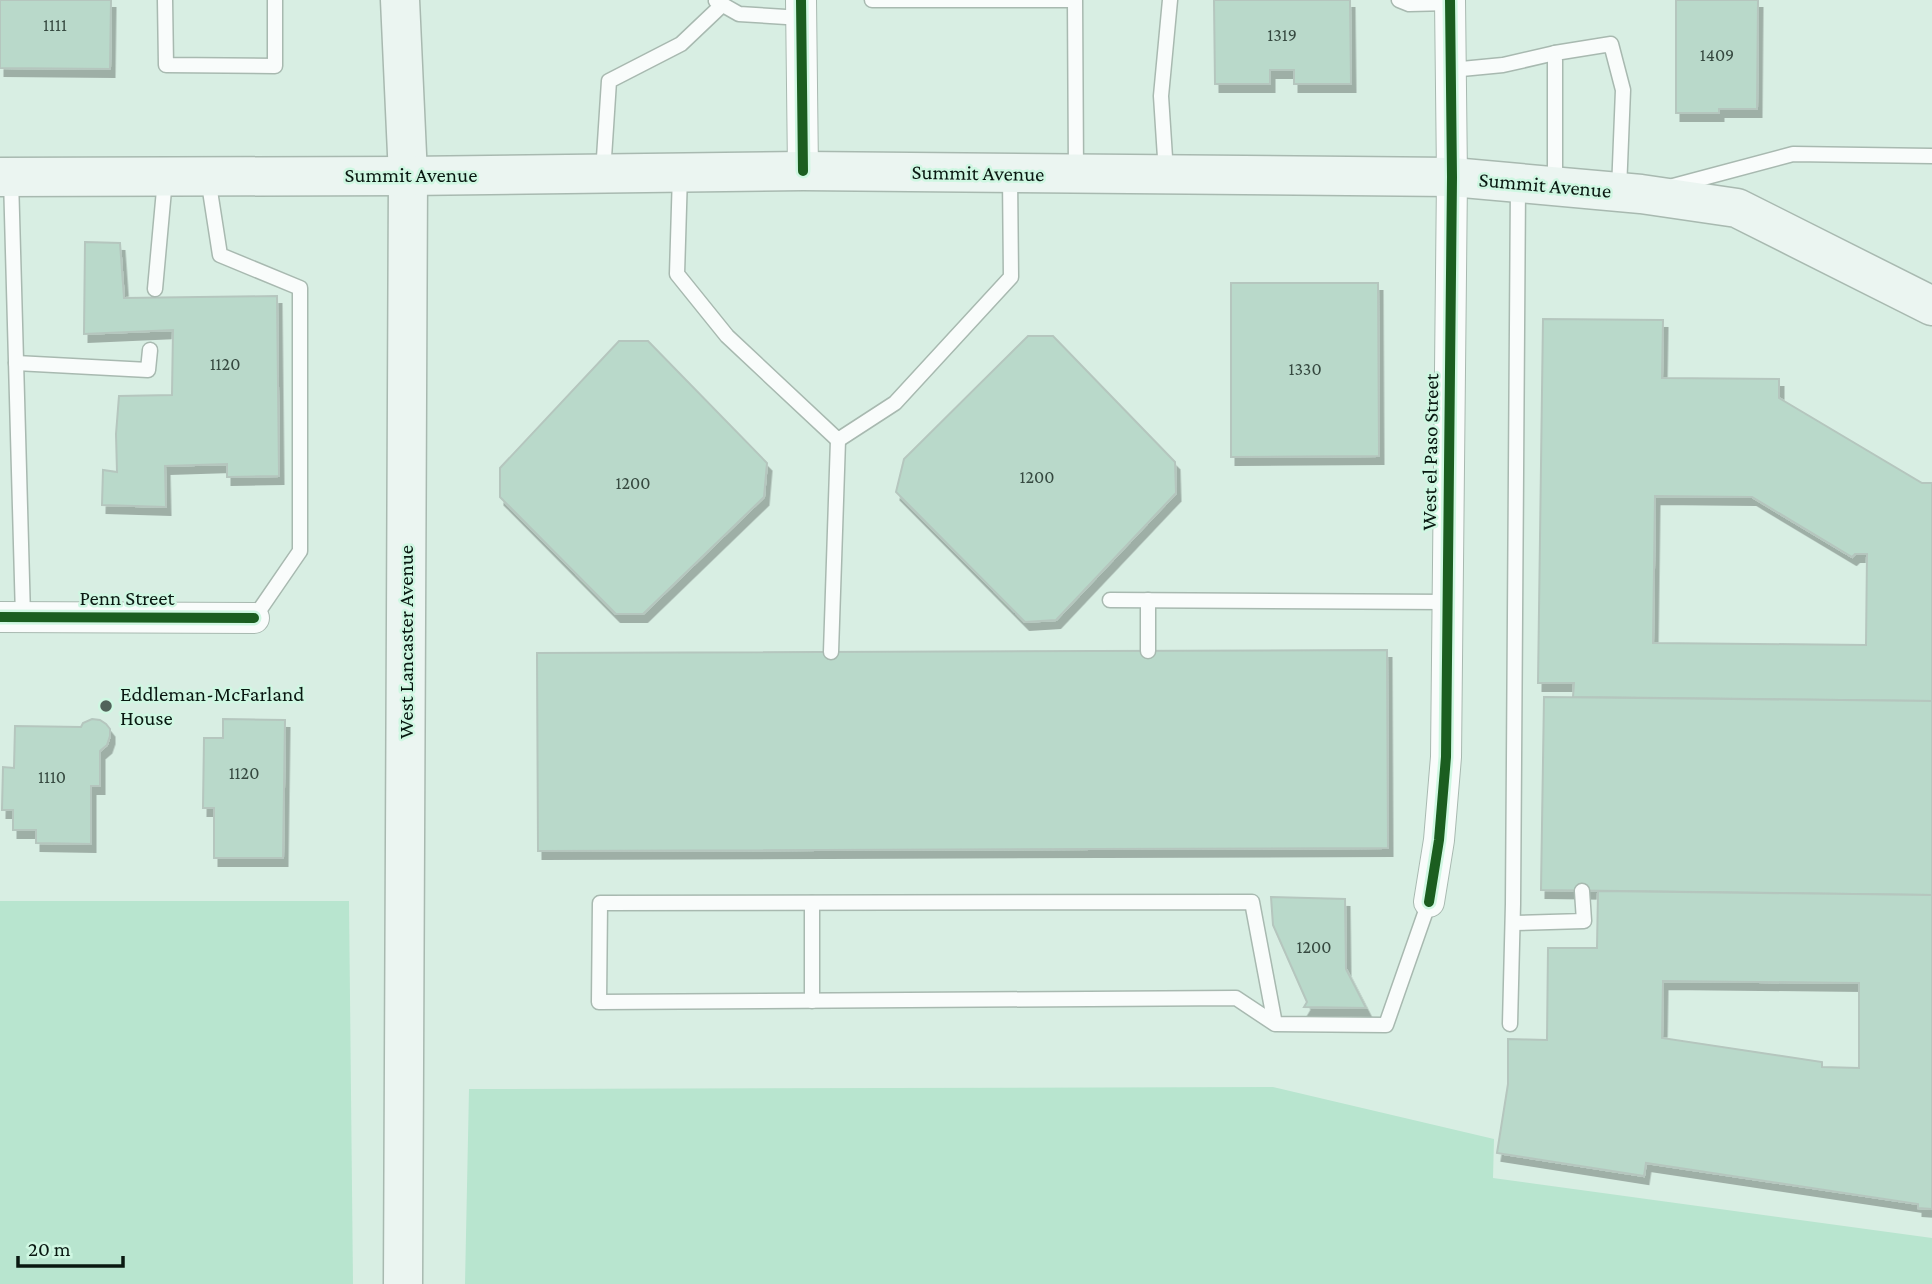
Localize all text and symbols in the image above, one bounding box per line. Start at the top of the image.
house number: 1111 [43,15,67,35]
house number: 1319 [1267,25,1297,45]
house number: 1409 [1700,45,1734,65]
street label: Summit Avenue [911,160,1045,186]
street label: Summit Avenue [345,163,477,187]
street label: Summit Avenue [1478,167,1612,203]
house number: 1120 [210,354,240,374]
house number: 1330 [1288,359,1322,379]
street label: West el Paso Street [1417,372,1443,531]
house number: 1200 [1020,467,1054,487]
house number: 1200 [616,473,650,493]
street label: West Lancaster Avenue [394,545,418,739]
street label: Penn Street [79,586,176,610]
place label: Eddleman-McFarland House [120,682,304,730]
marker: Eddleman-McFarland House [98,698,114,714]
house number: 1120 [229,763,259,783]
house number: 1110 [38,767,66,787]
house number: 1200 [1297,937,1331,957]
scale bar [18,1224,122,1268]
text: 20 m [28,1237,71,1261]

